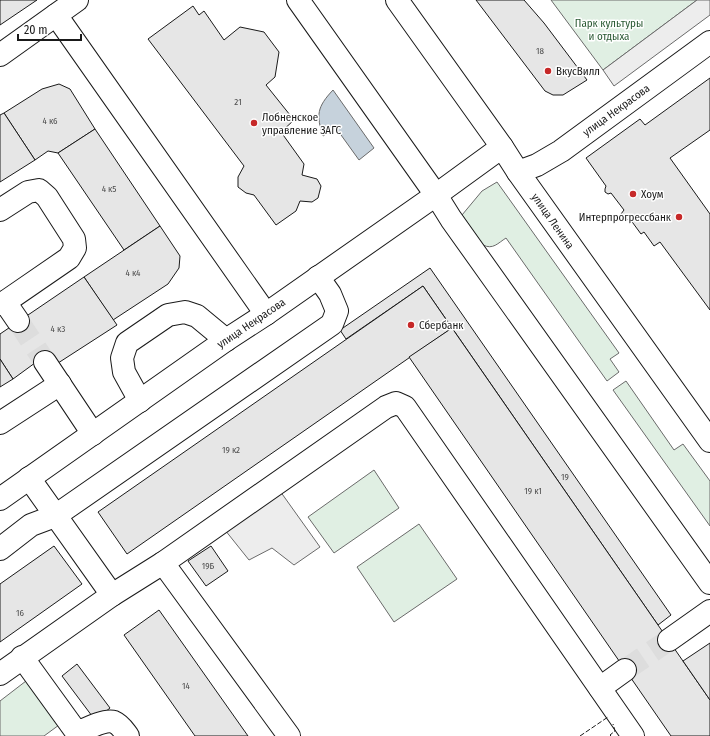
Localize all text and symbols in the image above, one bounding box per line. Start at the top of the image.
scale bar [18,16,81,42]
park label: Парк культуры и отдыха [575,17,643,43]
text: 20 m [24,23,48,37]
house number: 18 [536,46,545,56]
place label: ВкусВилл [556,65,600,78]
marker: ВкусВилл [543,66,553,76]
street label: улица Некрасова [580,82,652,139]
house number: 21 [234,97,242,107]
place label: Лобненское управление ЗАГС [262,111,342,137]
house number: 4 к6 [42,116,58,126]
marker: Лобненское управление ЗАГС [249,118,259,128]
house number: 4 к5 [102,184,116,194]
place label: Хоум [641,188,664,201]
marker: Хоум [628,189,638,199]
street label: улица Ленина [529,191,577,252]
place label: Интерпрогрессбанк [579,211,672,224]
marker: Интерпрогрессбанк [674,212,684,222]
house number: 4 к4 [126,268,141,278]
street label: улица Некрасова [215,296,288,351]
place label: Сбербанк [419,319,464,332]
marker: Сбербанк [406,320,416,330]
house number: 4 к3 [51,324,65,334]
house number: 19 к2 [222,445,240,455]
house number: 19 [561,472,569,482]
house number: 19 к1 [524,486,542,496]
house number: 19Б [202,561,215,571]
house number: 16 [16,608,25,618]
house number: 14 [182,681,191,691]

